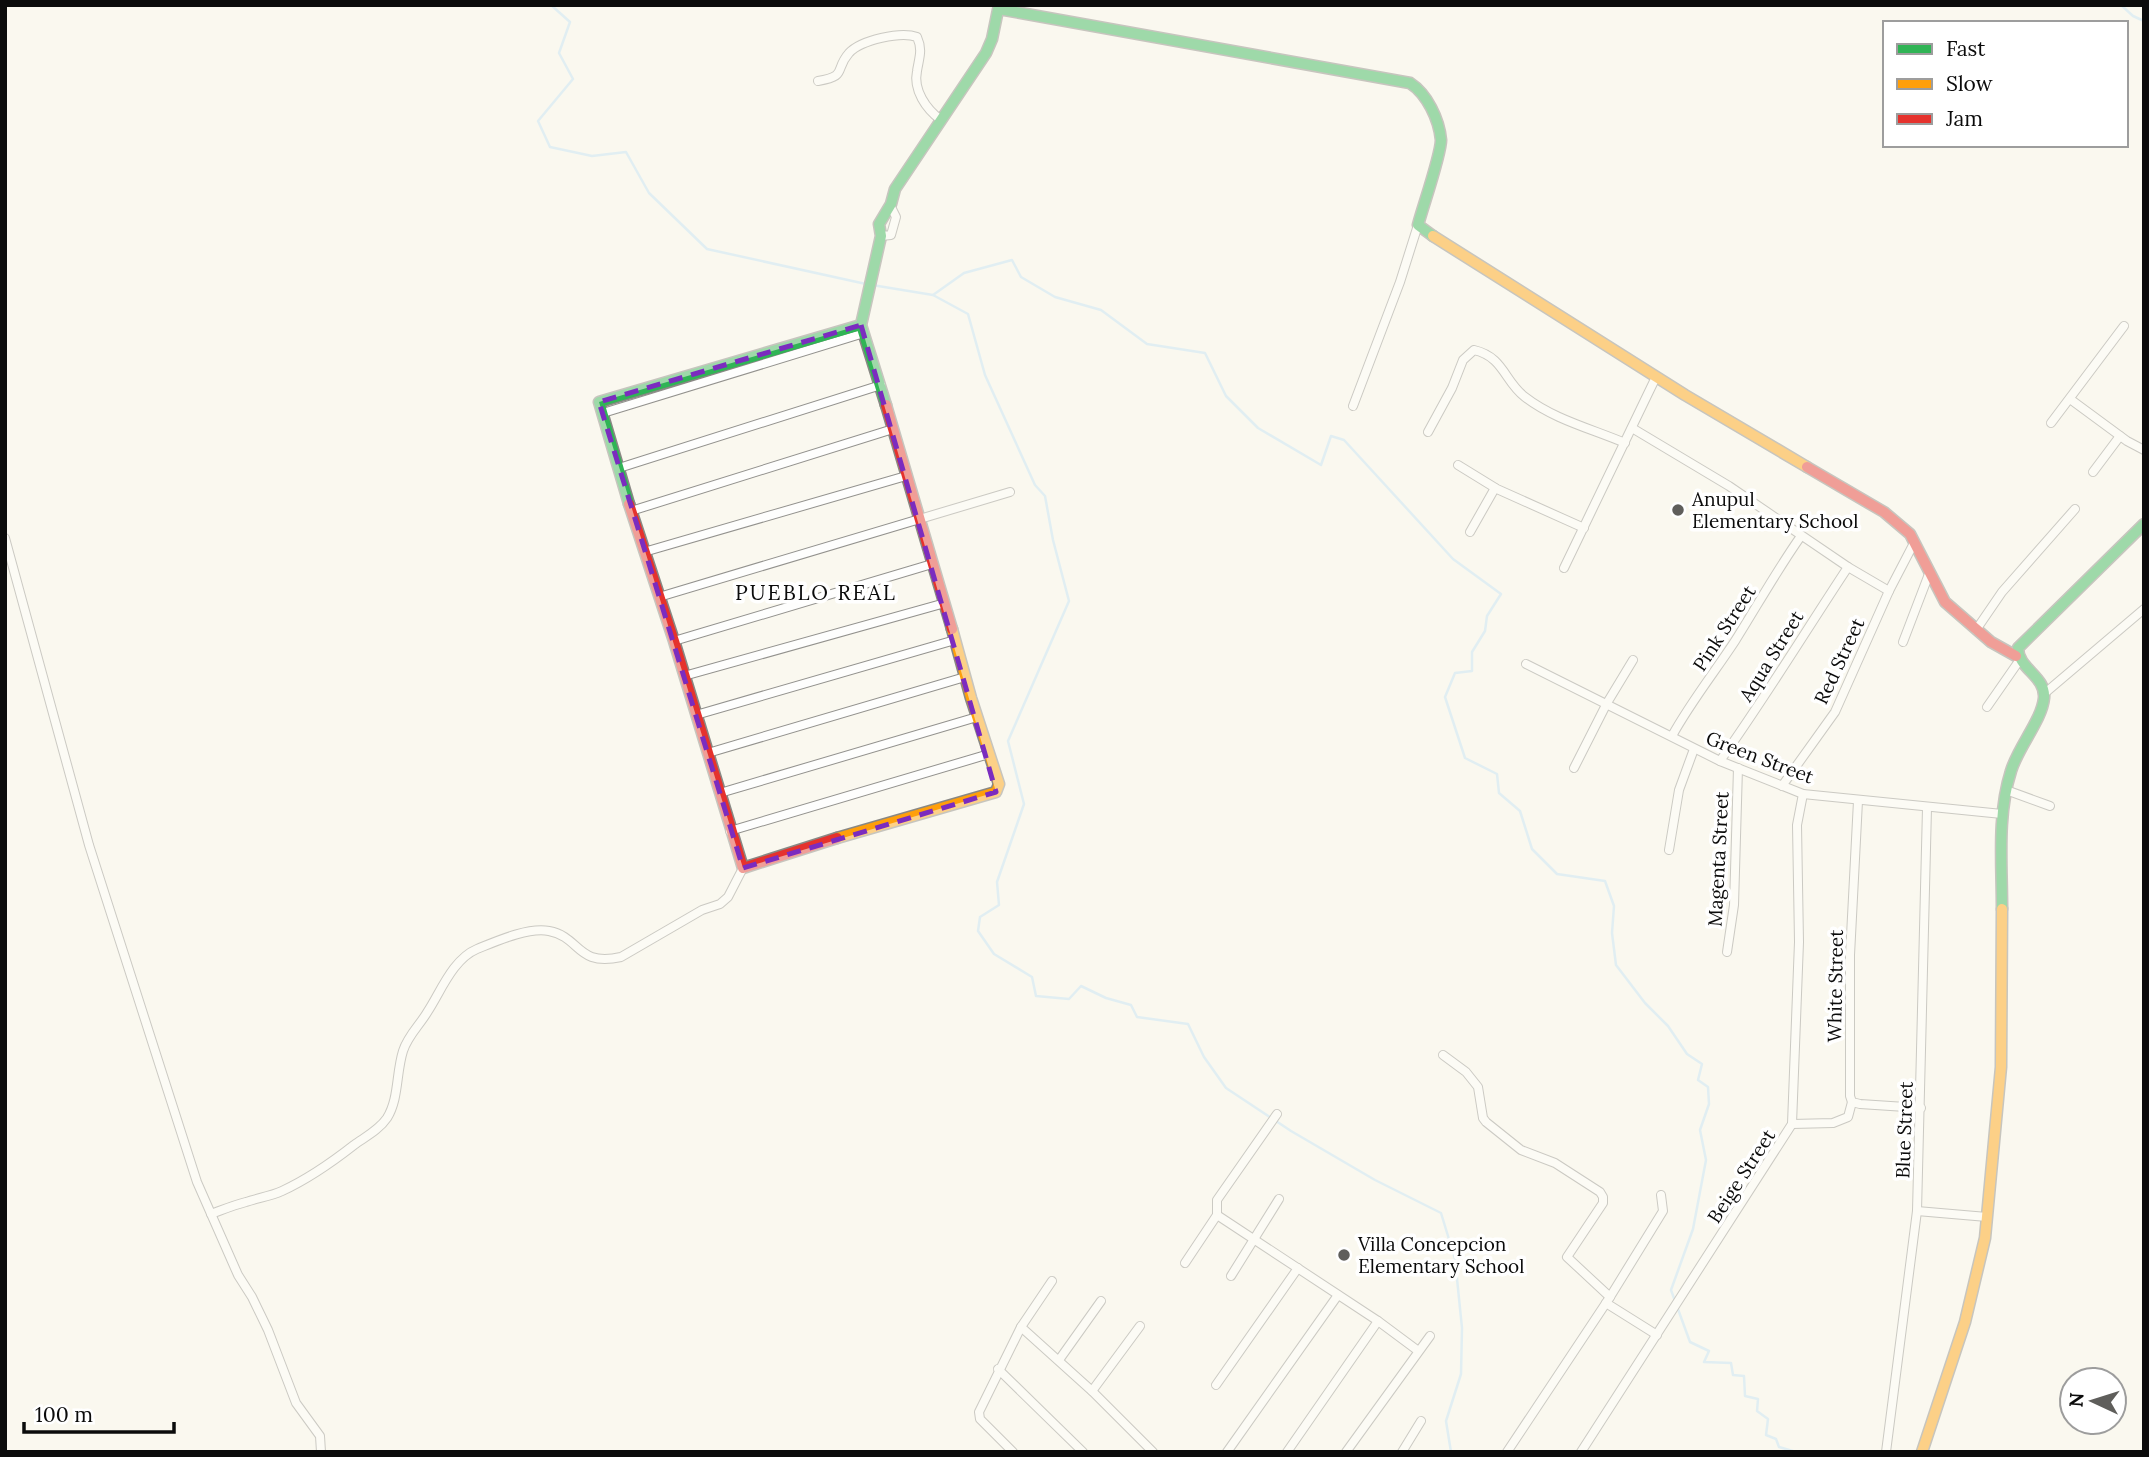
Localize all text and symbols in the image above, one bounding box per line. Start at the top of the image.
legend [1883,21,2128,147]
text: Fast [1946,35,1986,62]
text: Slow [1946,70,1993,97]
text: Jam [1945,105,1983,132]
place label: Anupul Elementary School [1691,487,1858,533]
marker: Anupul Elementary School [1670,502,1686,518]
district label: PUEBLO REAL [735,579,897,606]
street label: Pink Street [1687,580,1761,675]
street label: Aqua Street [1733,605,1809,707]
street label: Red Street [1809,614,1870,708]
street label: Green Street [1703,725,1818,789]
street label: Magenta Street [1702,790,1734,927]
street label: White Street [1822,929,1848,1043]
street label: Blue Street [1890,1080,1918,1179]
street label: Beige Street [1702,1124,1781,1227]
place label: Villa Concepcion Elementary School [1357,1232,1524,1278]
marker: Villa Concepcion Elementary School [1336,1247,1352,1263]
north arrow [2058,1366,2128,1436]
scale bar [24,1390,175,1434]
text: N [2064,1391,2089,1408]
text: 100 m [35,1401,93,1428]

